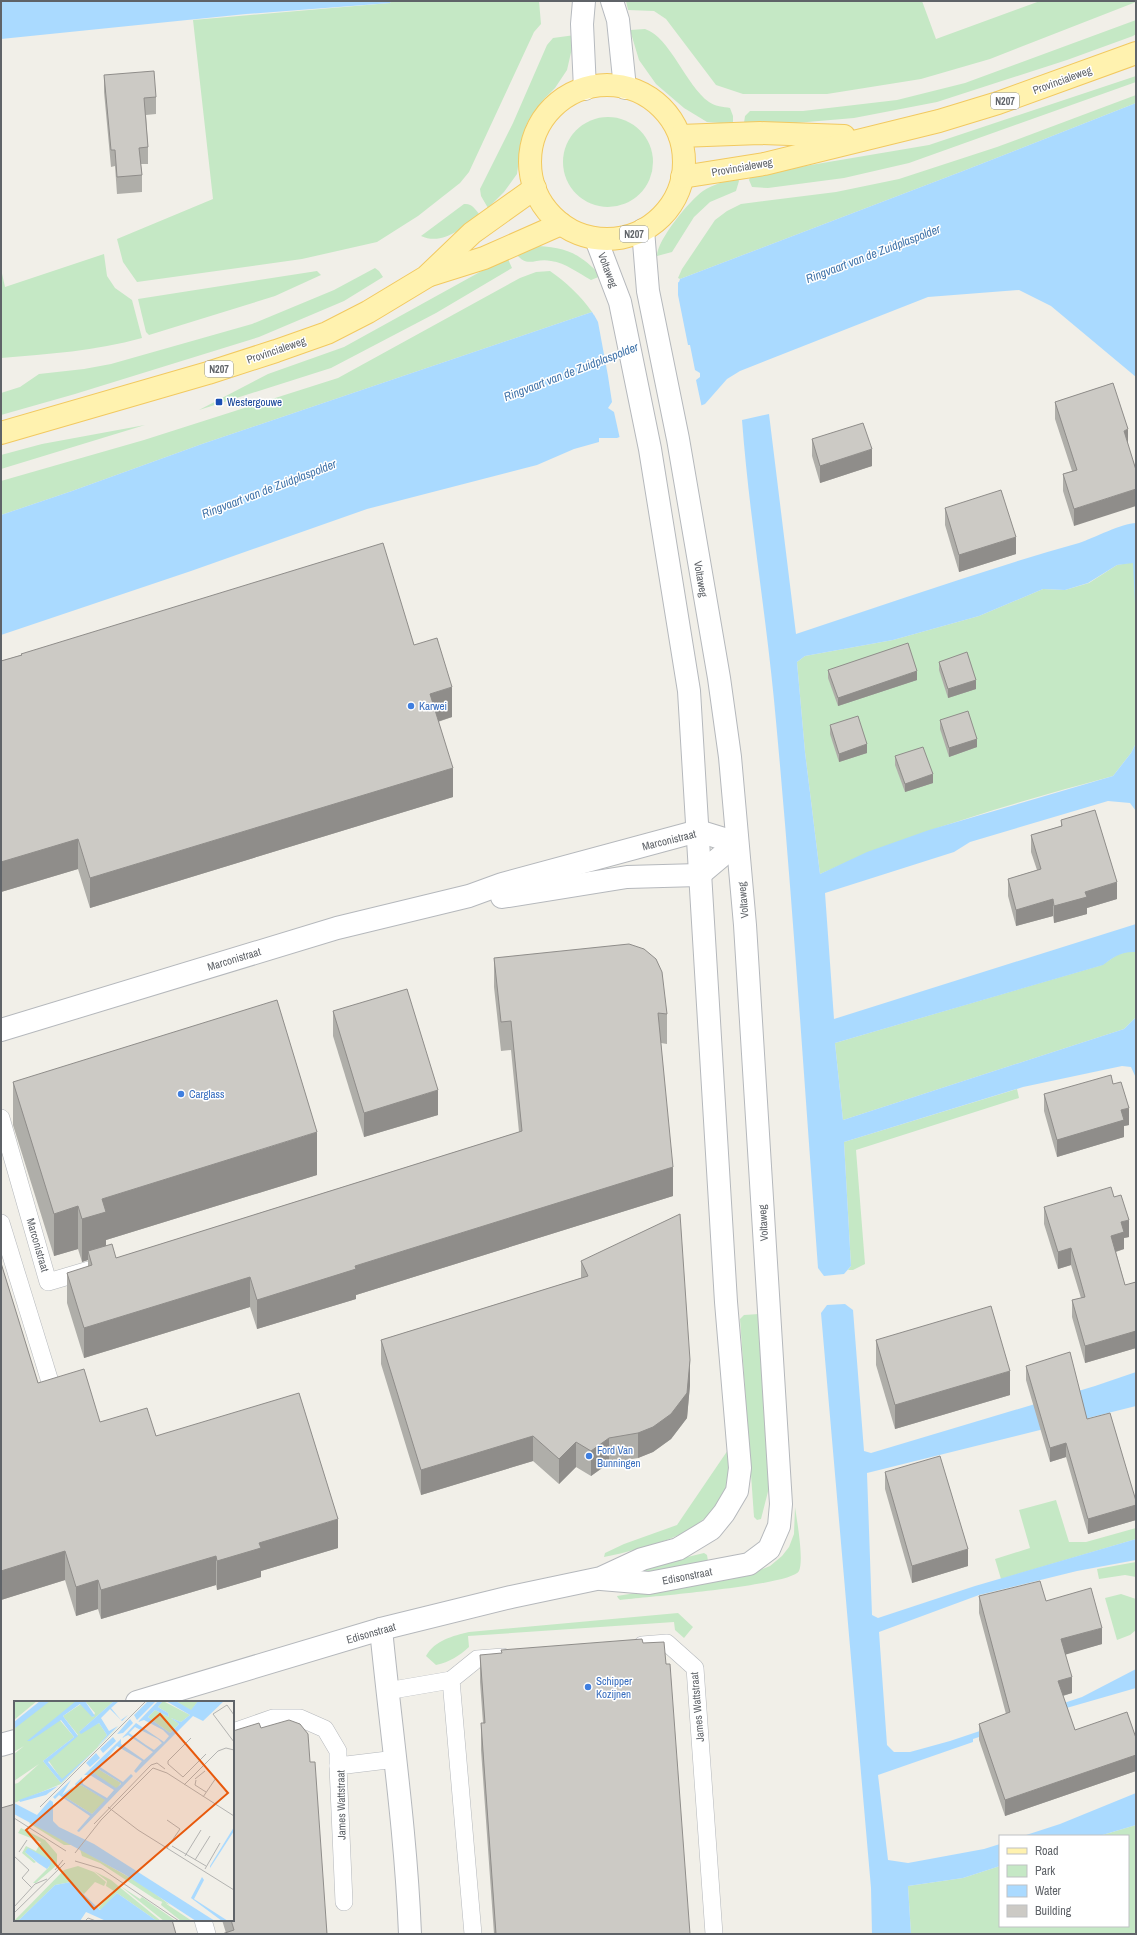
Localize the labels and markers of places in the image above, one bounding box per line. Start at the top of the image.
place label: Westergouwe [227,395,282,409]
marker: Westergouwe [214,397,224,407]
place label: Karwei [419,699,447,713]
marker: Karwei [406,701,416,711]
place label: Carglass [189,1087,225,1101]
marker: Carglass [176,1089,186,1099]
place label: Ford Van Bunningen [597,1443,641,1470]
marker: Ford Van Bunningen [584,1451,594,1461]
place label: Schipper Kozijnen [596,1674,632,1701]
marker: Schipper Kozijnen [583,1682,593,1692]

